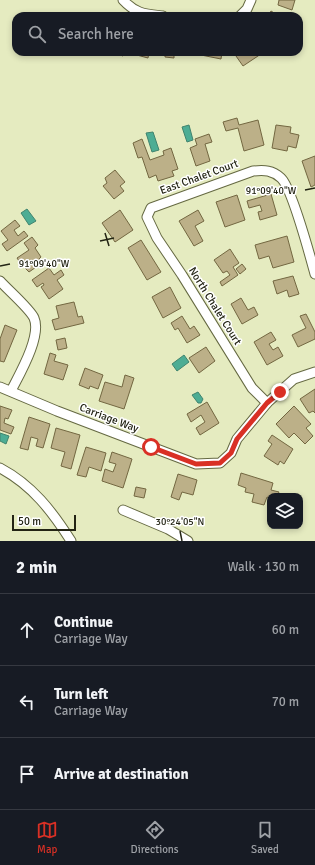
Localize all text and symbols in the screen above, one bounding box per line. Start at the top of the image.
search box [12,12,303,56]
icon: search [26,23,48,45]
text: Search here [58,25,134,43]
street label: East Chalet Court [158,157,240,197]
text: 91°09'40"W [246,185,297,197]
text: 91°09'40"W [19,258,70,270]
street label: North Chalet Court [186,265,244,347]
route end [271,383,289,401]
street label: Carriage Way [78,401,141,436]
route start [142,438,160,456]
map controls [267,493,303,529]
button: layers [267,493,303,529]
scale bar [12,513,76,532]
text: 50 m [18,515,41,528]
text: 30°24'05"N [156,516,204,528]
text: 2 min [16,557,57,578]
text: Walk · 130 m [228,559,299,575]
text: Continue [54,613,113,631]
icon: ahead [16,619,38,641]
text: 60 m [272,622,299,638]
text: Carriage Way [54,631,128,647]
text: Turn left [54,685,108,703]
icon: left [16,691,38,713]
text: 70 m [272,694,299,710]
text: Carriage Way [54,703,128,719]
icon: arrive [16,763,38,785]
text: Arrive at destination [54,765,189,783]
tab: Map [36,819,58,856]
tab: Directions [131,819,179,856]
tab: Saved [251,819,279,856]

